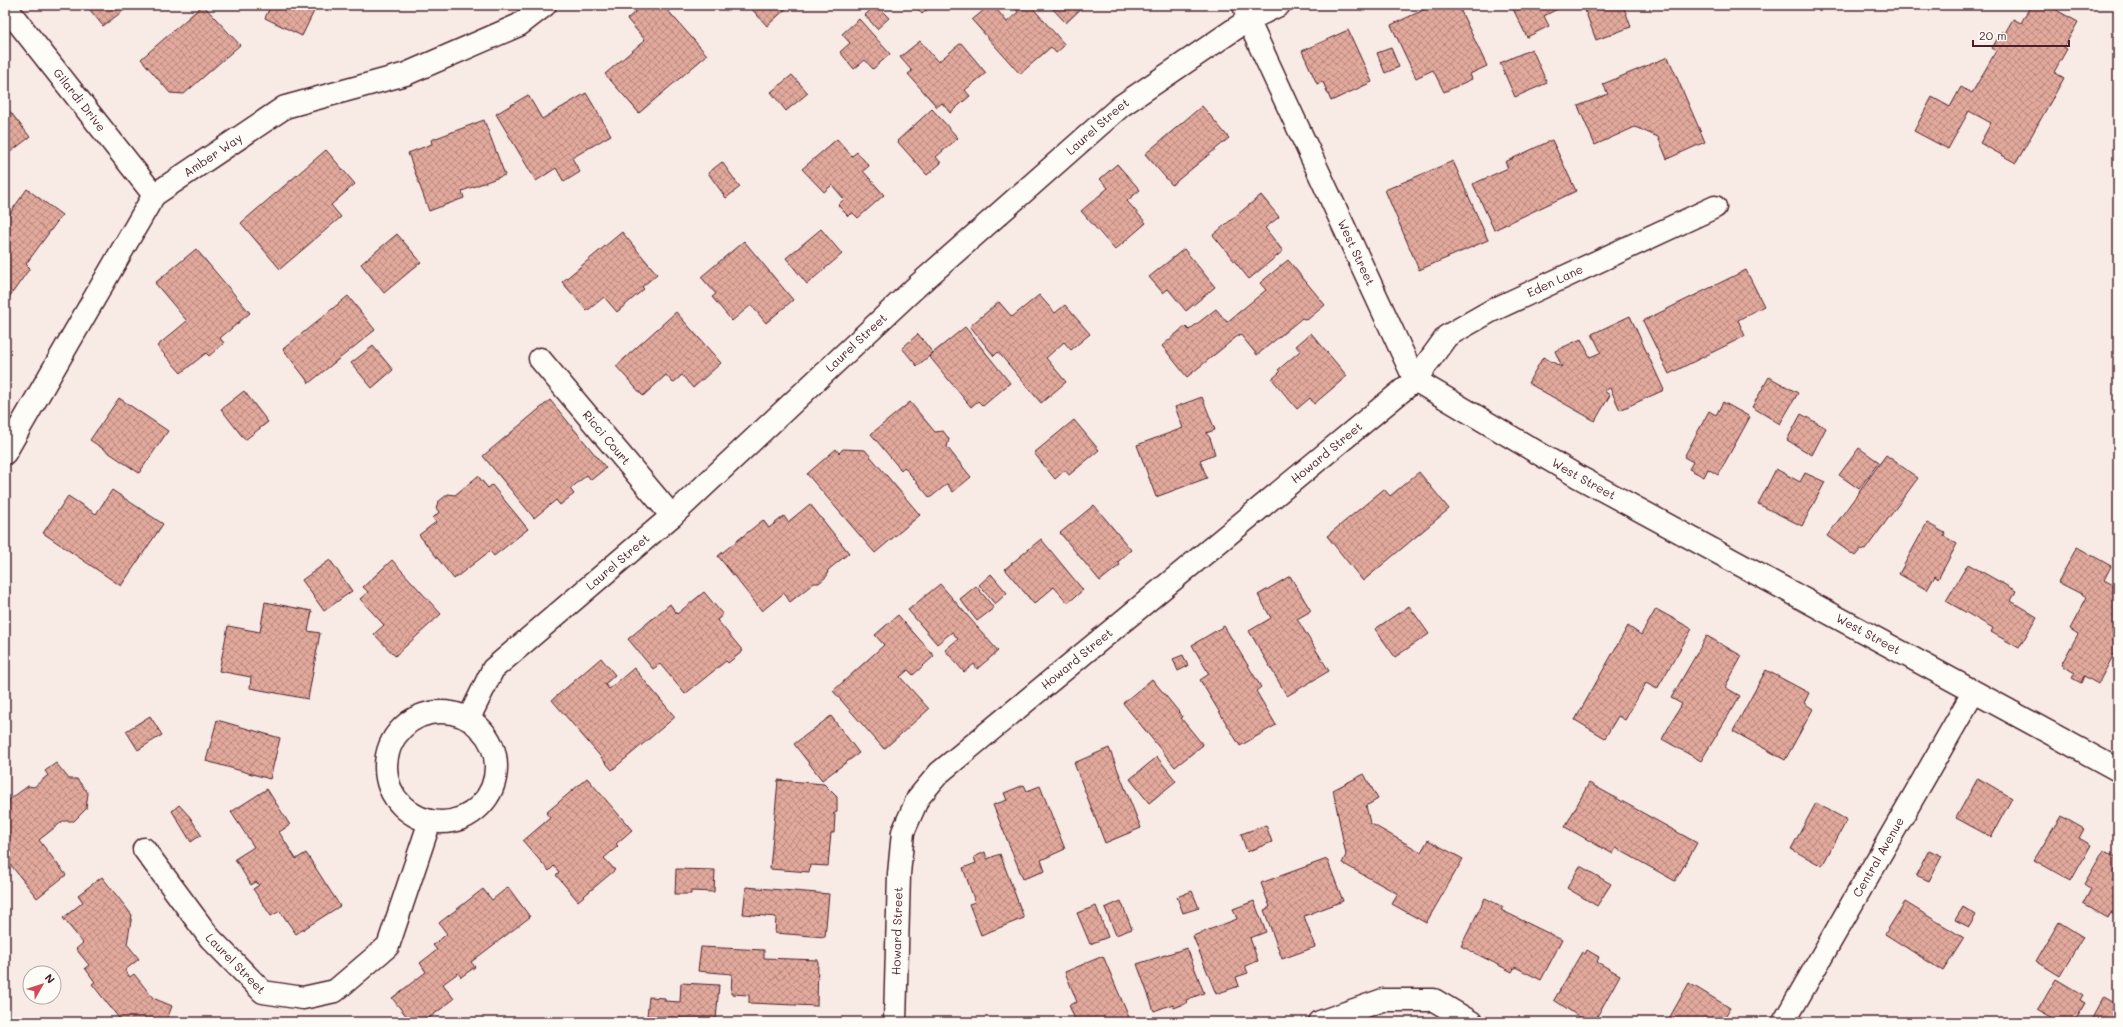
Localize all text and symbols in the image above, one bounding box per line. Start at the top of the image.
scale bar [1973,22,2069,48]
text: 20 m [1979,27,2007,43]
street label: Gilardi Drive [50,65,110,134]
street label: Laurel Street [1062,94,1132,158]
street label: Amber Way [180,129,245,180]
street label: West Street [1335,217,1379,288]
street label: Eden Lane [1524,260,1585,300]
street label: Laurel Street [821,309,890,375]
street label: Ricci Court [579,407,635,468]
street label: Howard Street [1287,418,1365,486]
street label: West Street [1549,454,1619,503]
street label: Laurel Street [582,530,653,593]
street label: West Street [1833,609,1904,657]
street label: Howard Street [1037,624,1115,693]
street label: Central Avenue [1848,814,1907,900]
street label: Howard Street [887,887,906,975]
street label: Laurel Street [202,930,269,997]
north arrow [22,965,62,1005]
text: N [42,970,59,986]

